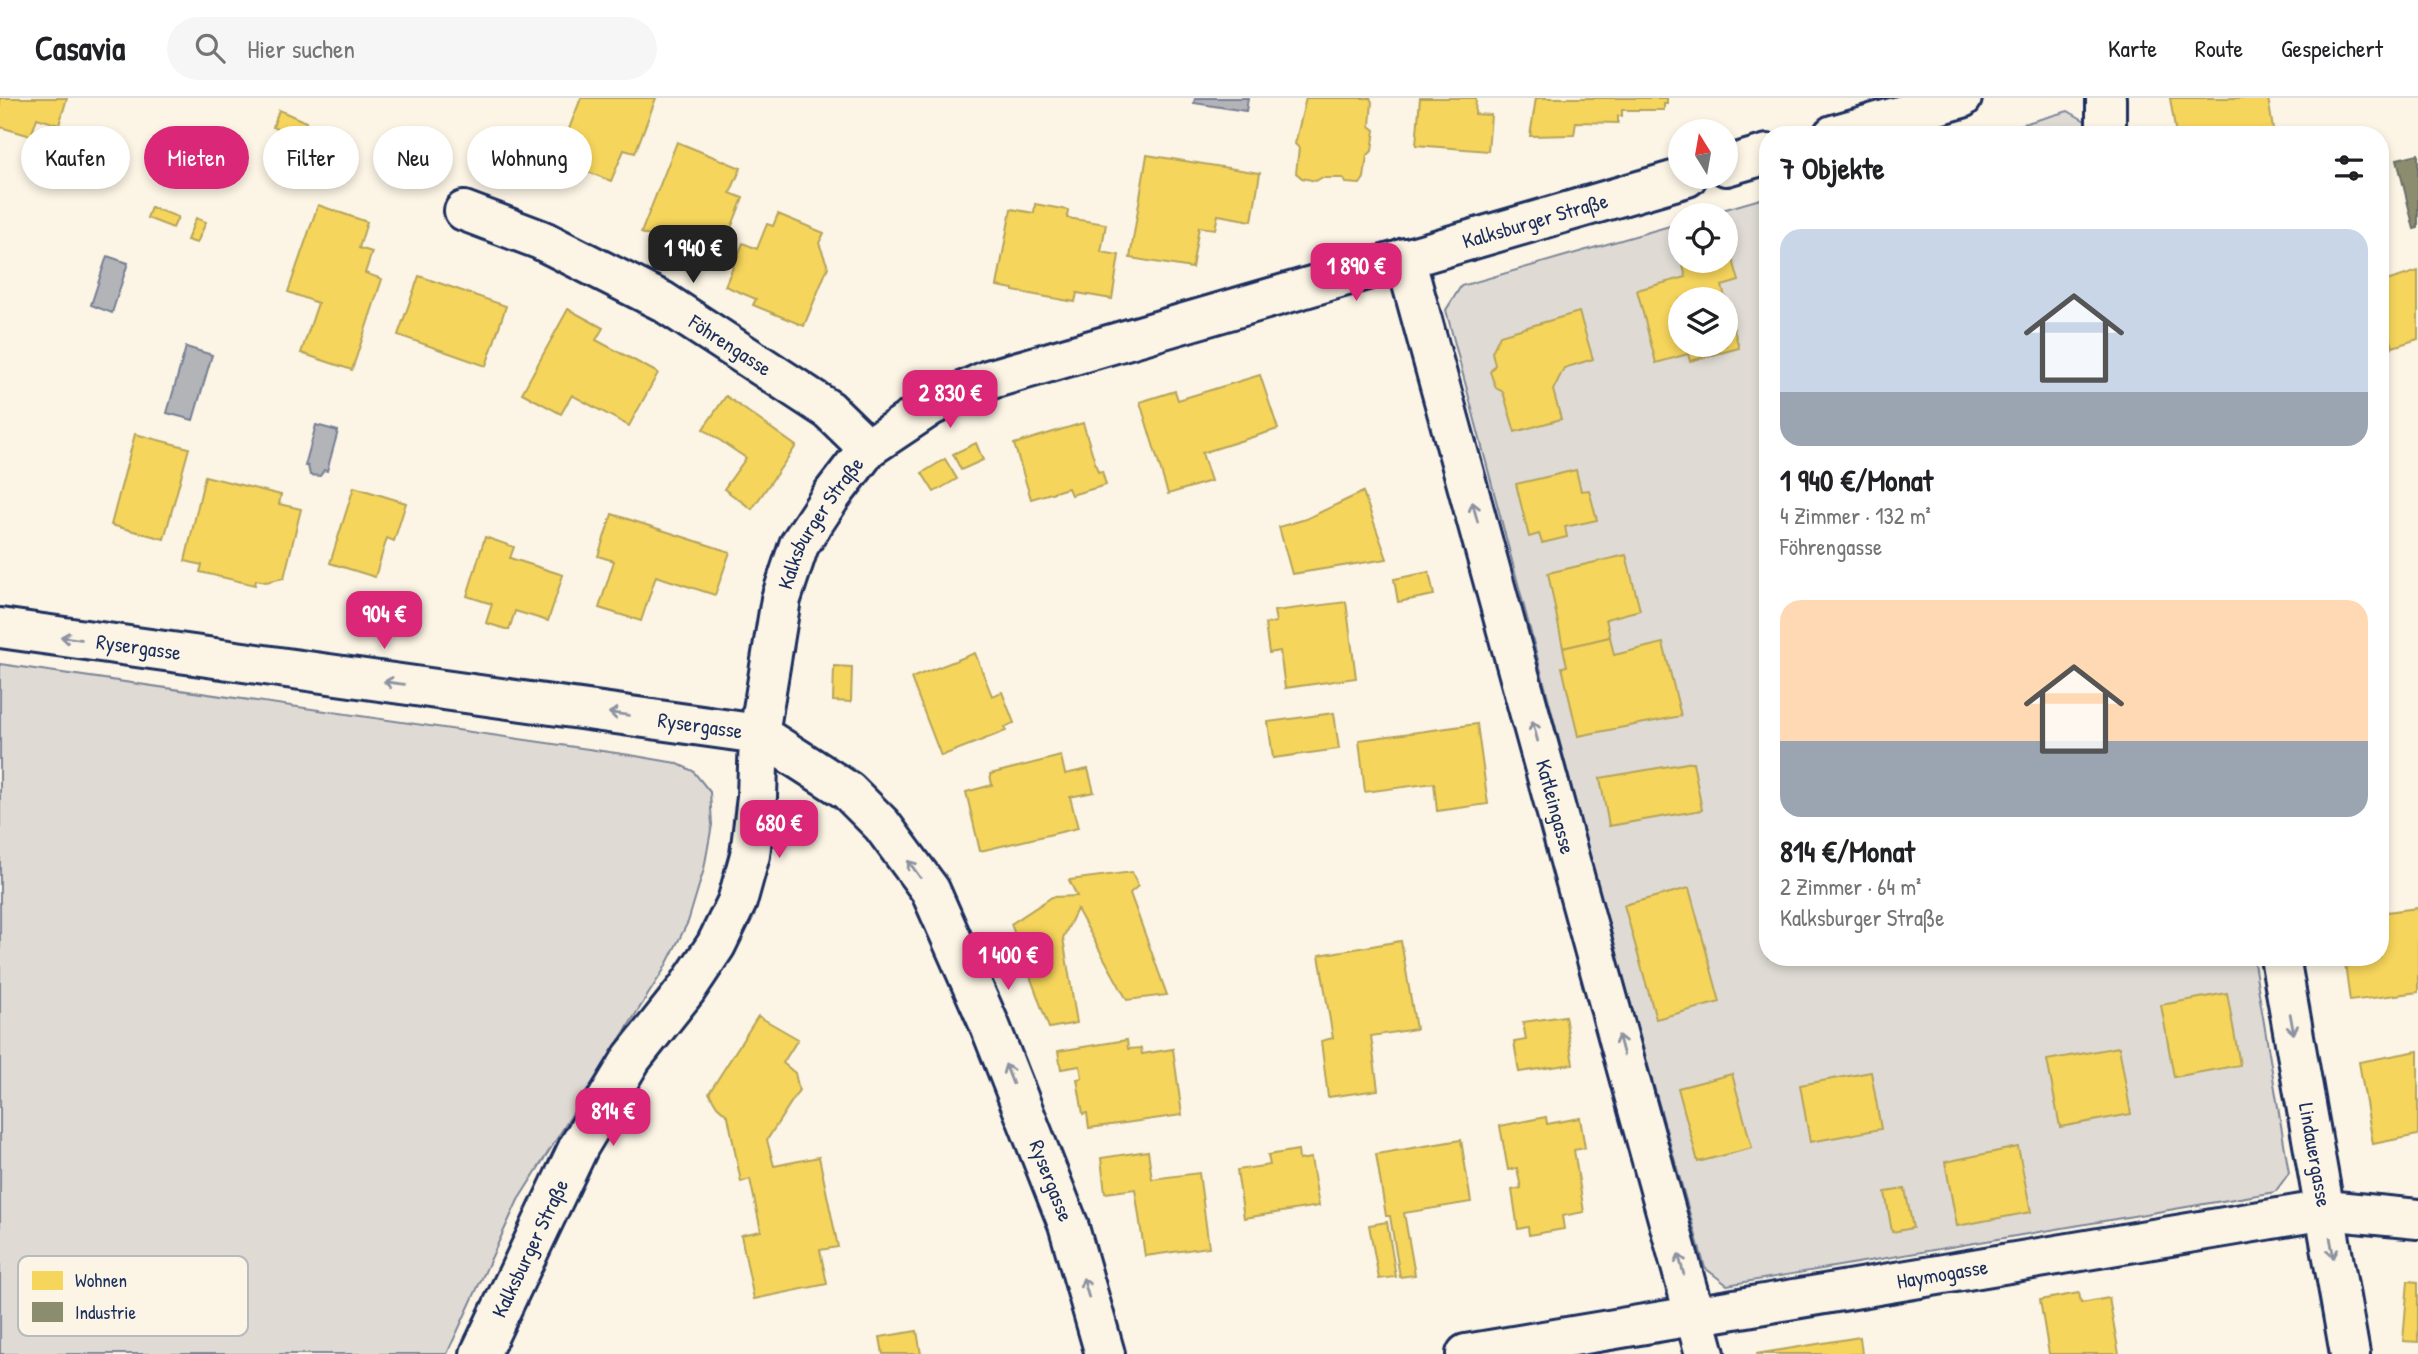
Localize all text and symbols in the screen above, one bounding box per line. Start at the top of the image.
search box [167,17,657,80]
text: Casavia [35,26,125,70]
icon: search [191,29,229,67]
text: Hier suchen [247,31,355,66]
text: Karte [2108,32,2157,64]
text: Route [2195,32,2243,64]
text: Gespeichert [2281,32,2383,64]
north arrow [1668,119,1738,189]
map controls [1668,119,1738,357]
chip: Kaufen [21,126,130,189]
chip: Mieten [144,126,249,189]
chip: Filter [263,126,359,189]
chip: Neu [373,126,453,189]
chip: Wohnung [467,126,592,189]
text: 7 Objekte [1780,148,1885,188]
icon: filters [2330,149,2368,187]
street label: Kalksburger Straße [1459,186,1611,255]
button: locate [1668,203,1738,273]
pin: 1 940 € [628,226,758,285]
text: 1 940 € [664,232,722,263]
pin: 1 890 € [1291,244,1421,303]
text: 1 890 € [1327,250,1385,281]
icon: home [2011,275,2137,401]
button: layers [1668,287,1738,357]
street label: Föhrengasse [682,307,777,383]
pin: 2 830 € [885,370,1015,430]
text: 2 830 € [919,377,981,408]
street label: Kalksburger Straße [770,451,870,593]
text: 1 940 €/Monat [1780,460,1933,500]
text: 4 Zimmer · 132 m² [1780,500,1931,531]
one-way arrow [1467,501,1480,523]
text: Föhrengasse [1780,531,1882,562]
pin: 904 € [335,592,433,651]
text: 904 € [362,598,406,629]
street label: Rysergasse [95,627,183,667]
one-way arrow [60,631,83,644]
icon: home [2011,646,2137,772]
one-way arrow [383,676,405,689]
street label: Rysergasse [656,705,744,746]
one-way arrow [608,707,631,720]
one-way arrow [1528,720,1541,743]
street label: Katleingasse [1529,756,1582,857]
pin: 680 € [730,800,828,860]
text: 680 € [756,807,802,838]
text: 814 €/Monat [1780,831,1915,871]
one-way arrow [907,859,922,878]
text: 2 Zimmer · 64 m² [1780,871,1921,902]
text: Kalksburger Straße [1780,902,1944,933]
pin: 1 400 € [943,932,1073,992]
text: 1 400 € [978,939,1038,970]
one-way arrow [2286,1012,2299,1035]
one-way arrow [1614,1034,1627,1057]
one-way arrow [1002,1064,1015,1086]
pin: 814 € [564,1088,662,1148]
text: 814 € [591,1095,635,1126]
street label: Lindauergasse [2292,1100,2339,1209]
street label: Rysergasse [1022,1136,1081,1226]
street label: Kalksburger Straße [484,1174,575,1322]
one-way arrow [2326,1236,2339,1259]
street label: Haymogasse [1895,1252,1990,1296]
one-way arrow [1674,1254,1687,1276]
legend [18,1256,248,1336]
text: Wohnen [75,1267,127,1293]
one-way arrow [1079,1278,1092,1300]
text: Industrie [75,1299,136,1325]

